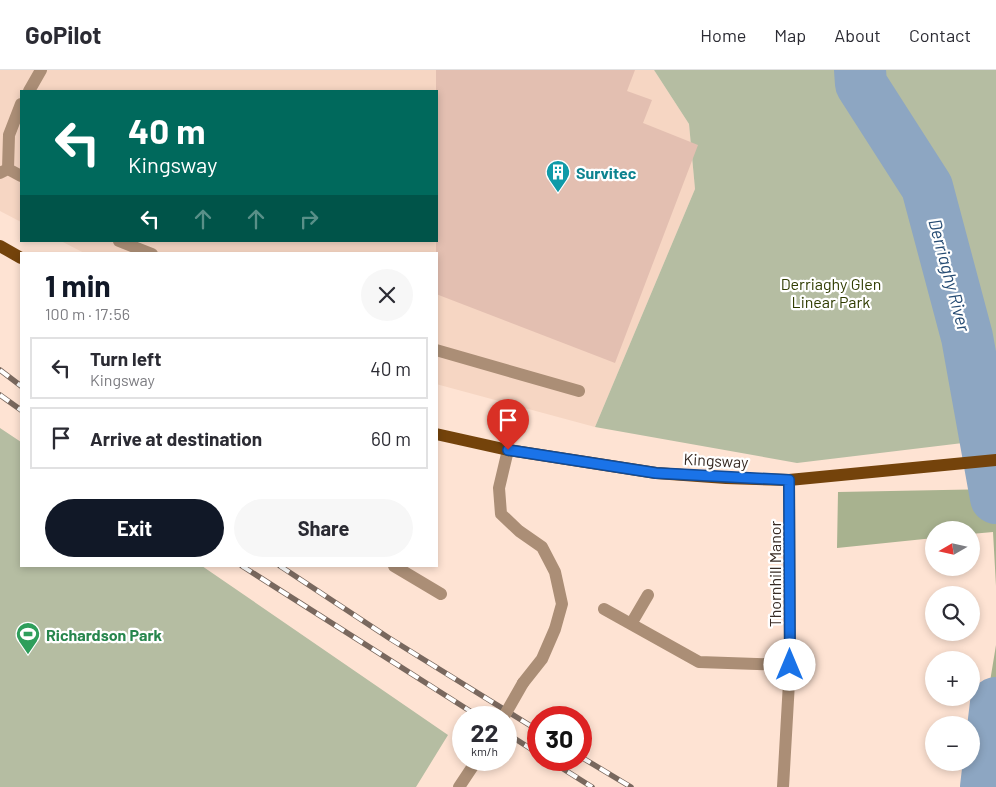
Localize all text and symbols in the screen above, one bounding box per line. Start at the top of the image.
text: GoPilot [25,20,102,49]
text: Home [700,24,746,46]
text: Map [774,24,806,46]
text: About [834,24,881,46]
text: Contact [909,24,971,46]
text: 40 m [128,109,205,151]
icon: left [45,110,110,175]
text: Kingsway [128,151,217,177]
building icon: Survitec [545,159,571,193]
place label: Survitec [576,163,637,182]
icon: left [136,205,164,233]
icon: ahead [189,205,217,233]
icon: ahead [242,205,270,233]
icon: right [295,205,323,233]
water label: Derriaghy River [924,216,976,334]
text: 1 min [45,267,111,303]
button: close [361,269,413,321]
park label: Derriaghy Glen Linear Park [781,274,881,311]
text: 100 m · 17:56 [45,304,130,323]
text: Turn left [90,347,161,370]
icon: left [47,354,75,382]
text: 40 m [370,357,411,380]
text: Kingsway [90,370,155,389]
pin [487,399,529,450]
icon: arrive [494,406,522,434]
icon: arrive [47,424,75,452]
text: Arrive at destination [90,427,262,450]
text: 60 m [371,427,411,450]
street label: Kingsway [683,449,750,471]
button: Exit [45,499,224,557]
button: Share [234,499,413,557]
street label: Thornhill Manor [765,520,784,627]
north arrow [925,521,980,576]
map controls [925,521,980,771]
button: search [925,586,980,641]
sports icon: Richardson Park [15,621,41,655]
place label: Richardson Park [46,625,163,644]
position arrow [763,638,815,690]
button: + [925,651,980,706]
speed limit sign: 30 [527,706,592,771]
button: − [925,716,980,771]
text: 22 [470,717,499,747]
text: km/h [471,744,498,758]

